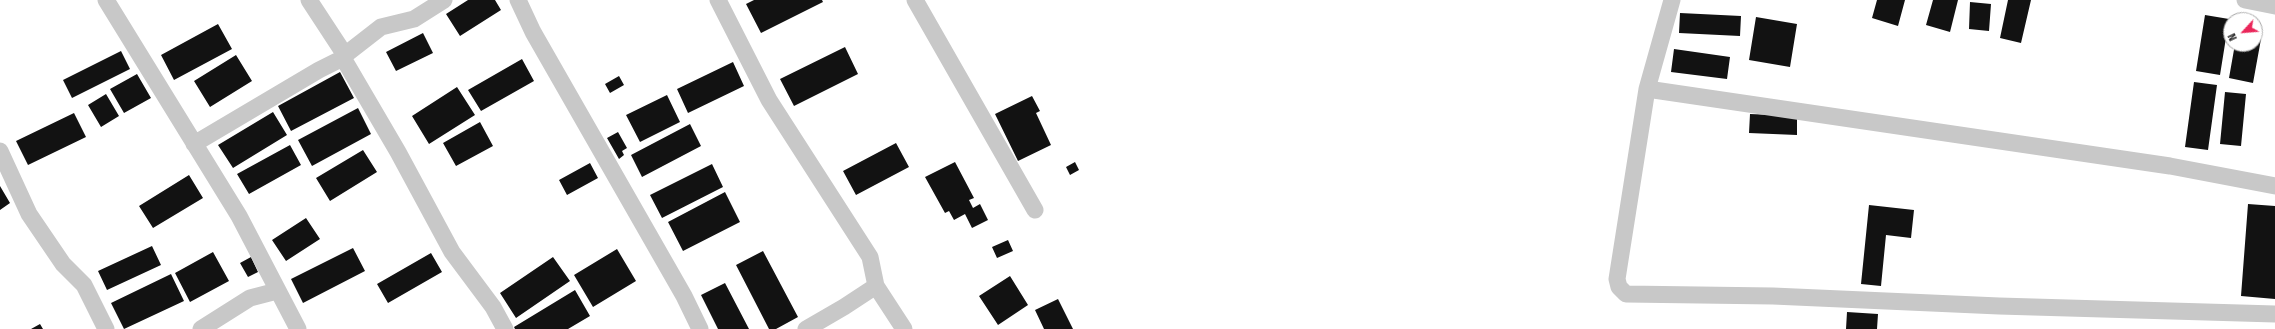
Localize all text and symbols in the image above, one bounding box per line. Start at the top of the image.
north arrow [2223,12,2263,52]
text: N [2225,31,2240,43]

